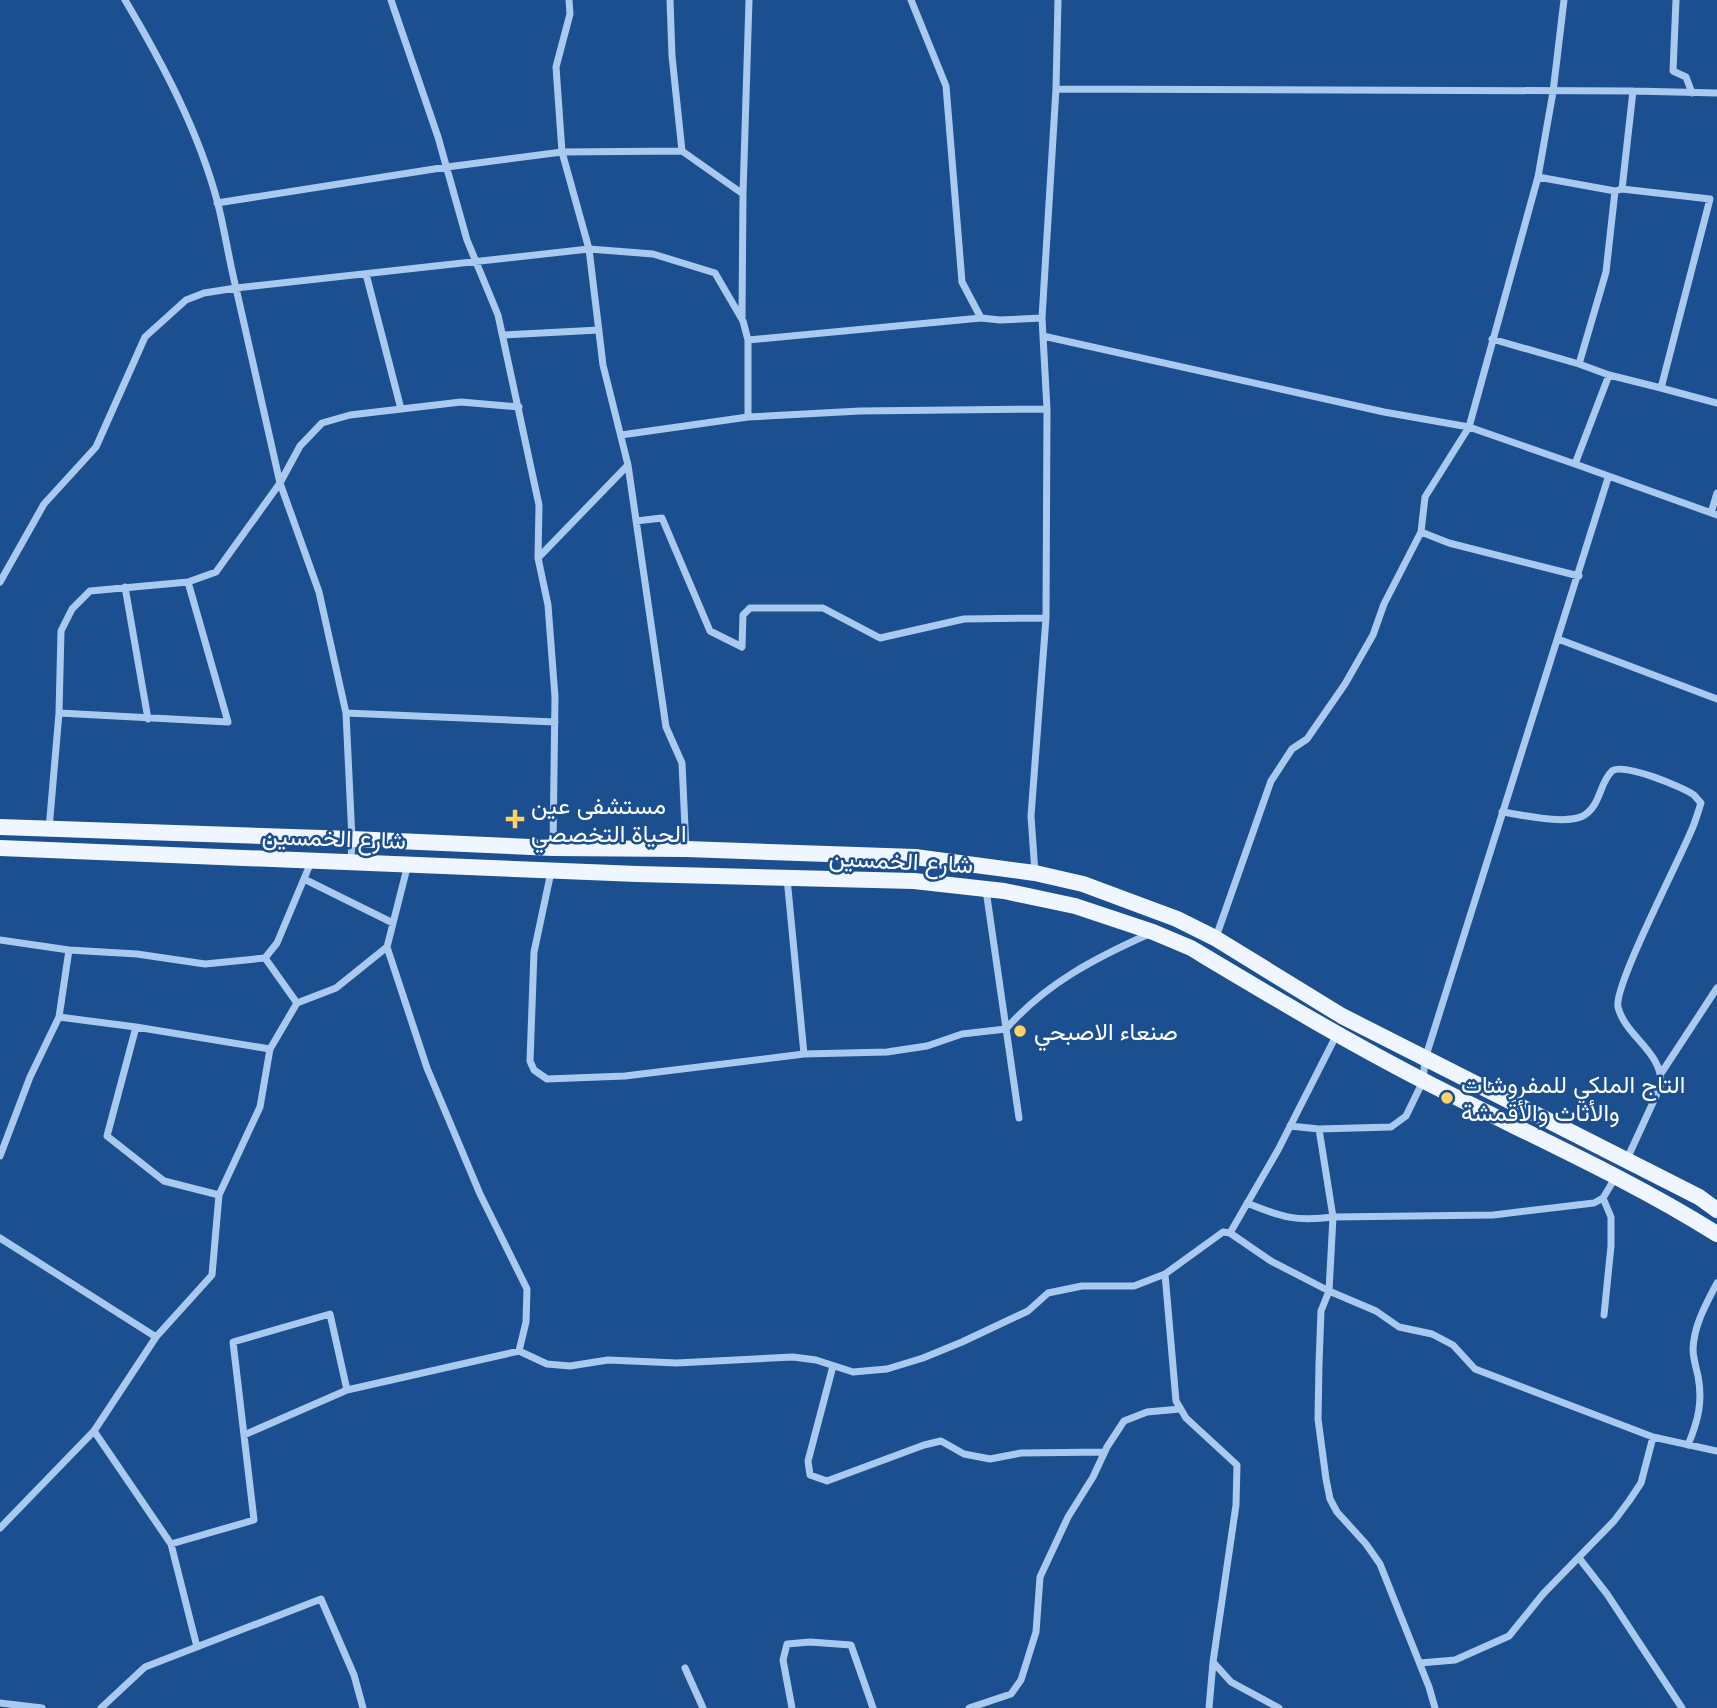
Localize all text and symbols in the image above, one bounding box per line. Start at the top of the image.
place label: مستشفى عين الحياة التخصصي [531,791,687,853]
marker: مستشفى عين الحياة التخصصي [505,809,525,829]
street label: شارع الخمسين [261,821,407,857]
street label: شارع الخمسين [828,843,974,881]
place label: صنعاء الاصبحي [1034,1017,1178,1051]
marker: صنعاء الاصبحي [1012,1023,1028,1039]
place label: التاج الملكي للمفروشات والأثاث والأقمشة [1461,1070,1685,1128]
marker: التاج الملكي للمفروشات والأثاث والأقمشة [1439,1090,1455,1106]

